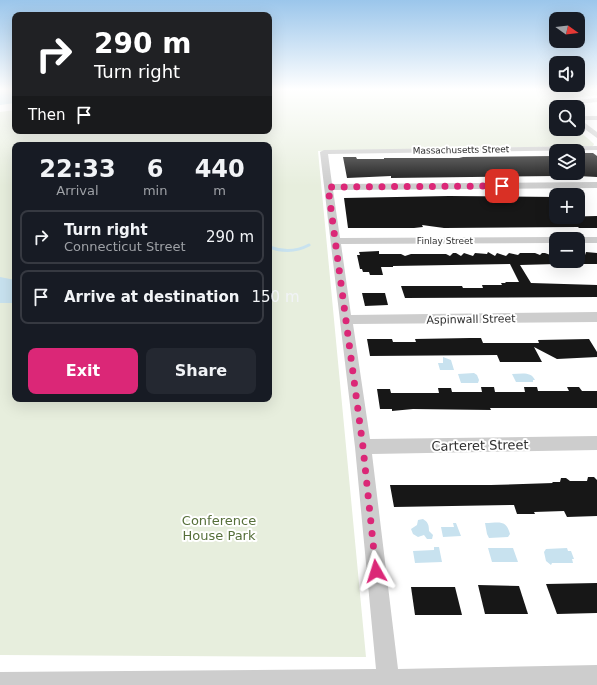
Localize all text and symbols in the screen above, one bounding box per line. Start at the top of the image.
north arrow [549,12,585,48]
map controls [549,12,585,268]
text: 290 m [94,27,191,60]
icon: right [28,28,80,80]
button: sound [549,56,585,92]
text: Turn right [94,61,180,82]
button: search [549,100,585,136]
icon: arrive [73,104,95,126]
text: Then [28,106,65,124]
street label: Massachusetts Street [413,144,510,156]
button: layers [549,144,585,180]
text: 22:33 [39,155,116,183]
text: 6 [147,155,163,183]
text: 440 [195,155,245,183]
pin [485,169,519,203]
icon: arrive [491,175,513,197]
text: Arrival [56,183,99,198]
text: min [143,183,167,198]
text: m [213,183,226,198]
button: + [549,188,585,224]
text: Turn right [64,221,148,239]
icon: right [30,226,52,248]
text: 290 m [206,228,254,246]
button: − [549,232,585,268]
street label: Finlay Street [417,236,474,246]
text: Connecticut Street [64,239,185,254]
icon: arrive [30,286,52,308]
text: Arrive at destination [64,288,239,306]
text: 150 m [251,288,300,306]
street label: Aspinwall Street [426,312,516,327]
button: Exit [28,348,138,394]
button: Share [146,348,256,394]
street label: Carteret Street [431,437,529,454]
park label: Conference House Park [182,513,256,543]
position arrow [355,550,397,592]

